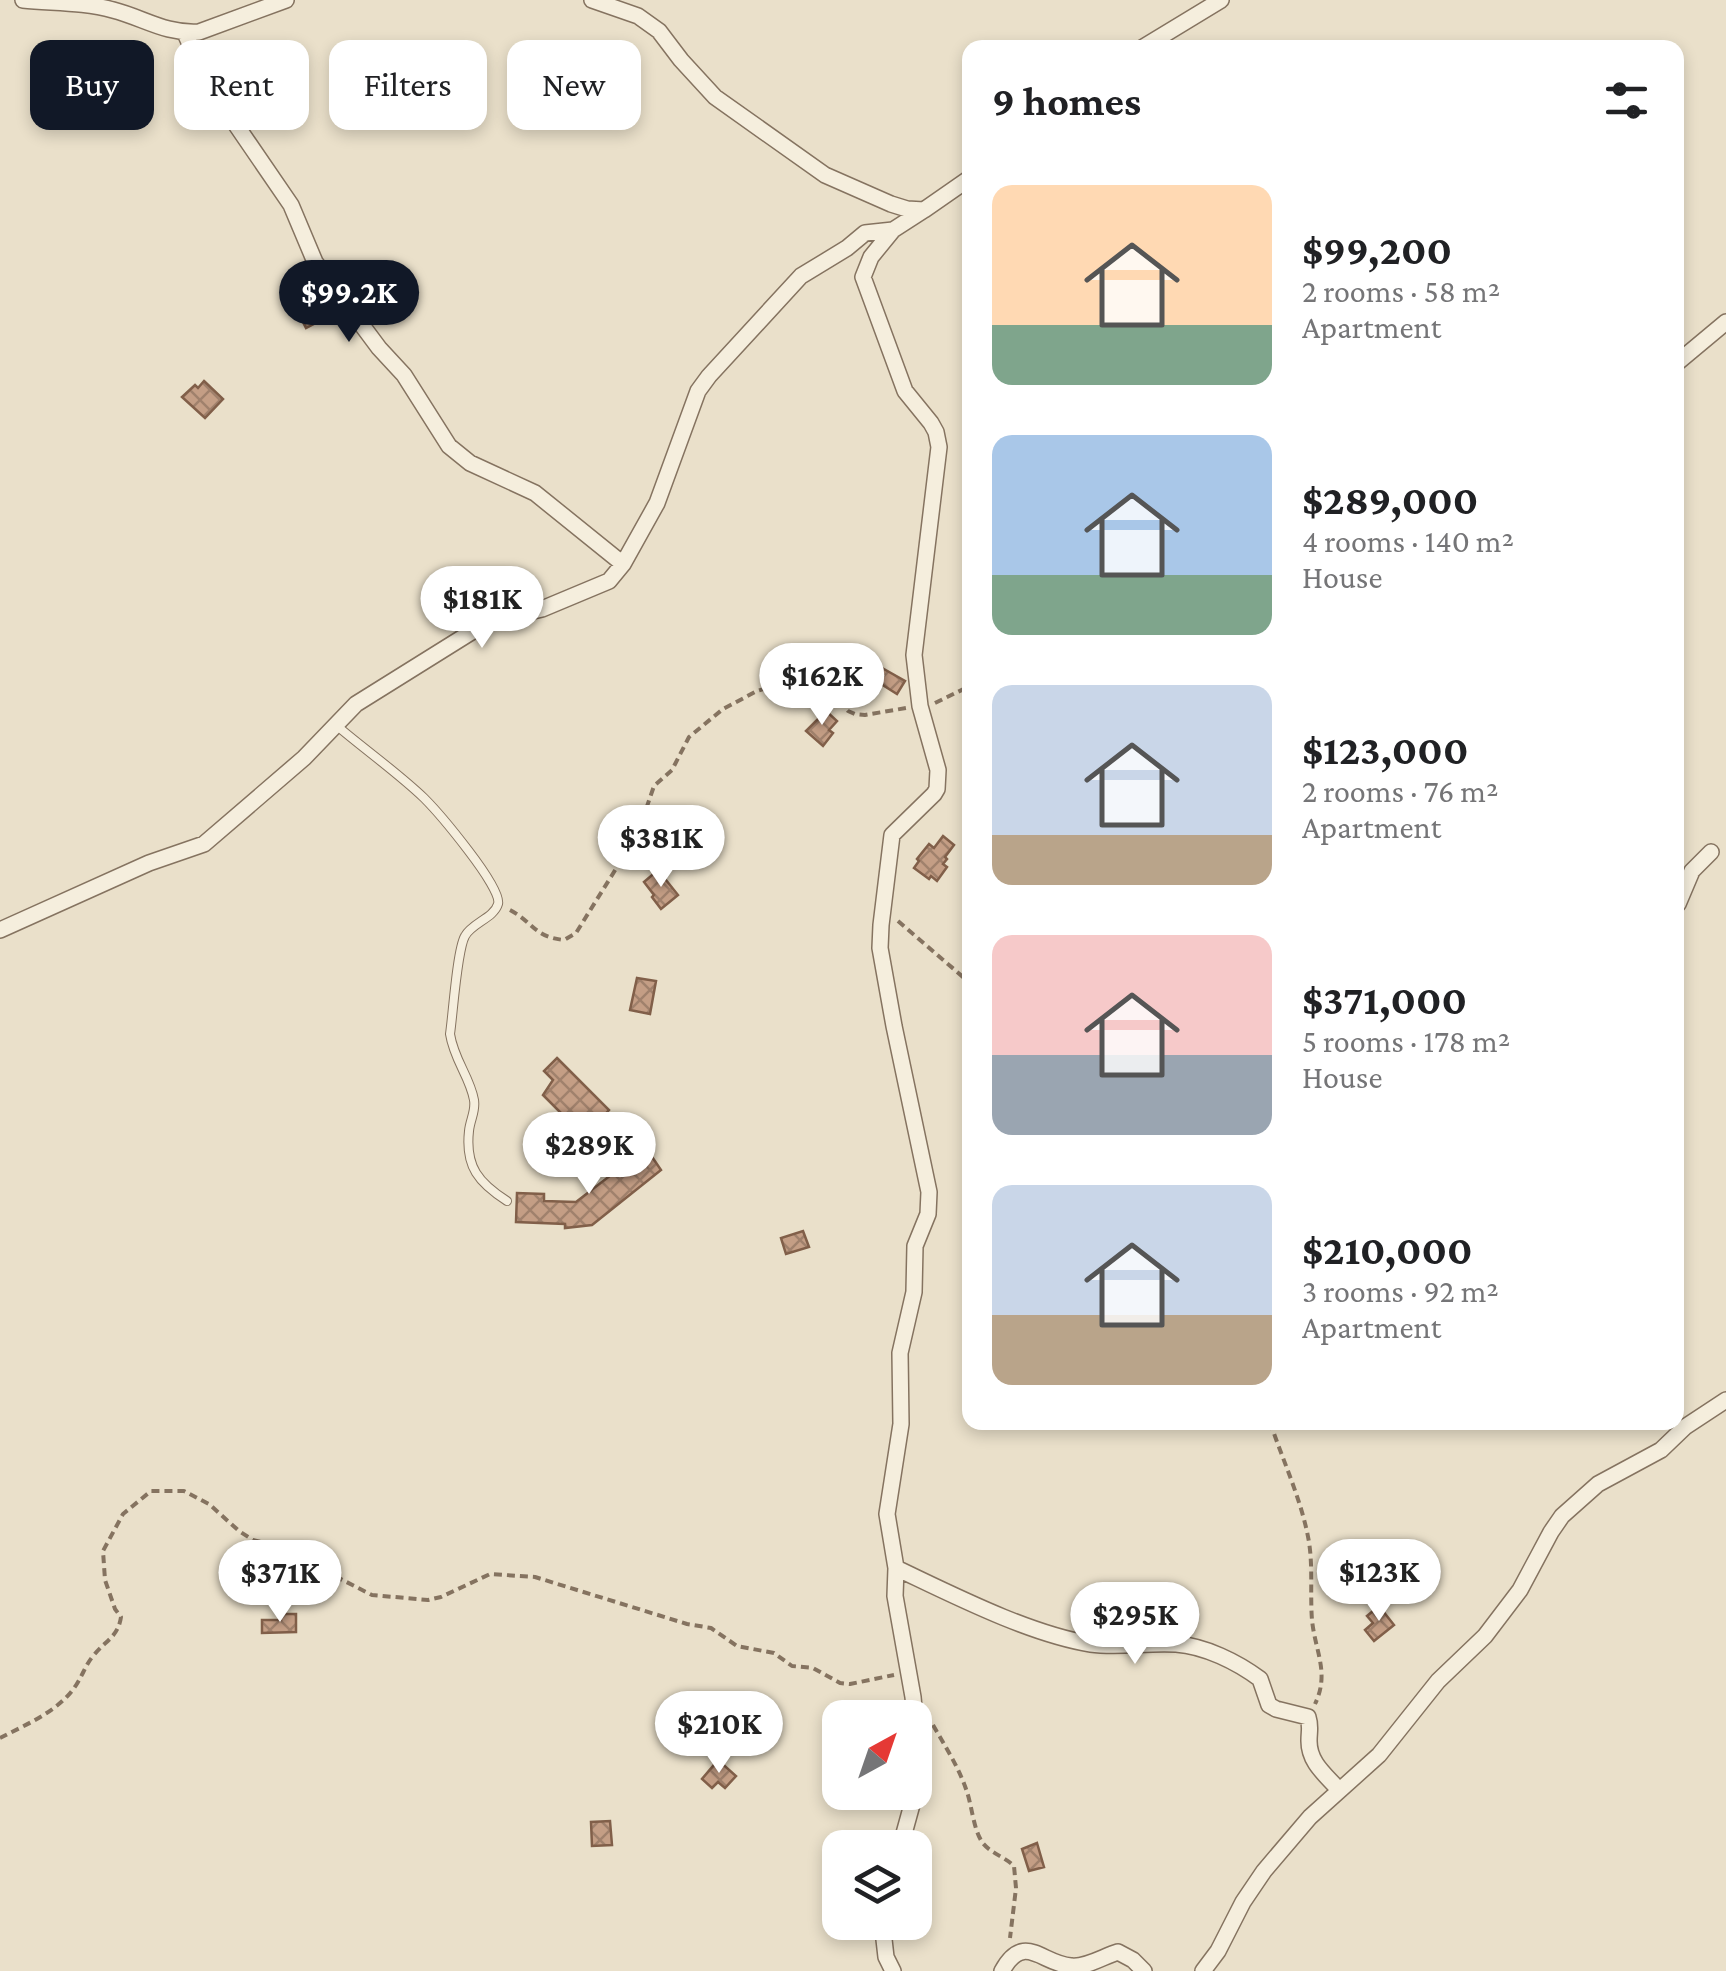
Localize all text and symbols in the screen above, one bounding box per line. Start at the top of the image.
chip: Buy [30,40,154,130]
chip: Rent [174,40,309,130]
chip: Filters [329,40,487,130]
chip: New [507,40,641,130]
icon: filters [1599,73,1654,128]
text: 9 homes [992,77,1141,124]
icon: home [1072,225,1192,345]
text: $99,200 [1302,226,1452,273]
pin: $99.2K [268,260,430,345]
text: 2 rooms · 58 m² [1302,273,1500,309]
text: $99.2K [301,274,397,310]
text: Apartment [1302,309,1441,345]
icon: home [1072,475,1192,595]
text: $289,000 [1302,476,1478,523]
text: 4 rooms · 140 m² [1302,523,1514,559]
text: House [1302,559,1382,595]
pin: $181K [412,566,552,651]
text: $181K [443,580,522,616]
pin: $162K [752,643,892,728]
text: $162K [781,657,863,693]
icon: home [1072,725,1192,845]
text: $123,000 [1302,726,1468,773]
text: 2 rooms · 76 m² [1302,773,1499,809]
pin: $381K [591,805,731,890]
text: Apartment [1302,809,1441,845]
text: $381K [620,819,702,855]
icon: home [1072,975,1192,1095]
text: $371,000 [1302,976,1467,1023]
text: 5 rooms · 178 m² [1302,1023,1510,1059]
text: House [1302,1059,1382,1095]
pin: $289K [519,1112,659,1197]
text: $289K [545,1126,633,1162]
icon: home [1072,1225,1192,1345]
text: $210,000 [1302,1226,1473,1273]
text: 3 rooms · 92 m² [1302,1273,1499,1309]
text: Apartment [1302,1309,1441,1345]
pin: $123K [1309,1539,1449,1624]
pin: $371K [210,1540,350,1625]
text: $123K [1339,1553,1419,1589]
text: $371K [240,1554,320,1590]
pin: $295K [1065,1582,1205,1667]
text: $295K [1092,1596,1178,1632]
pin: $210K [649,1691,789,1776]
north arrow [822,1700,932,1810]
map controls [822,1700,932,1940]
text: $210K [677,1705,761,1741]
button: layers [822,1830,932,1940]

